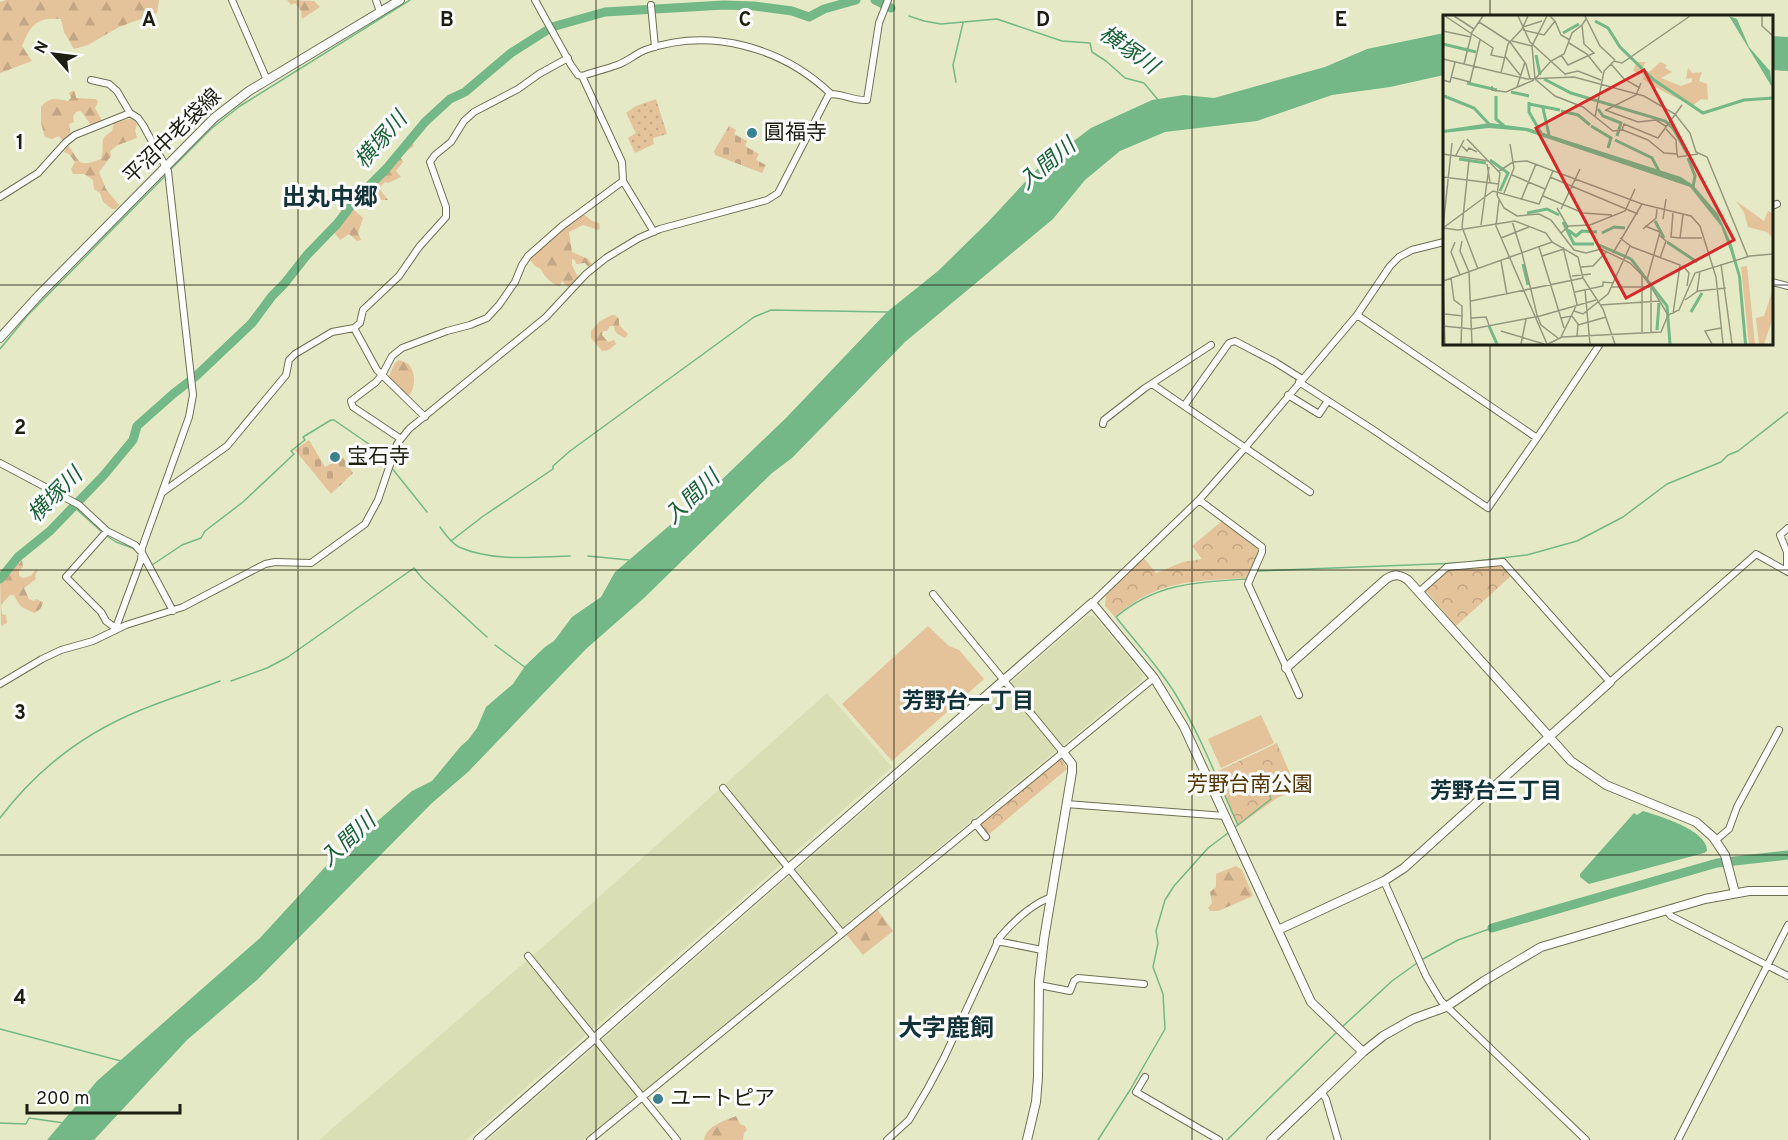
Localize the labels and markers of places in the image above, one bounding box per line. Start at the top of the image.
place label: 圓福寺 [764,120,827,147]
marker: 圓福寺 [745,126,759,140]
place label: 宝石寺 [347,444,410,471]
marker: 宝石寺 [328,450,342,464]
place label: ユートピア [670,1086,775,1113]
marker: ユートピア [651,1092,665,1106]

